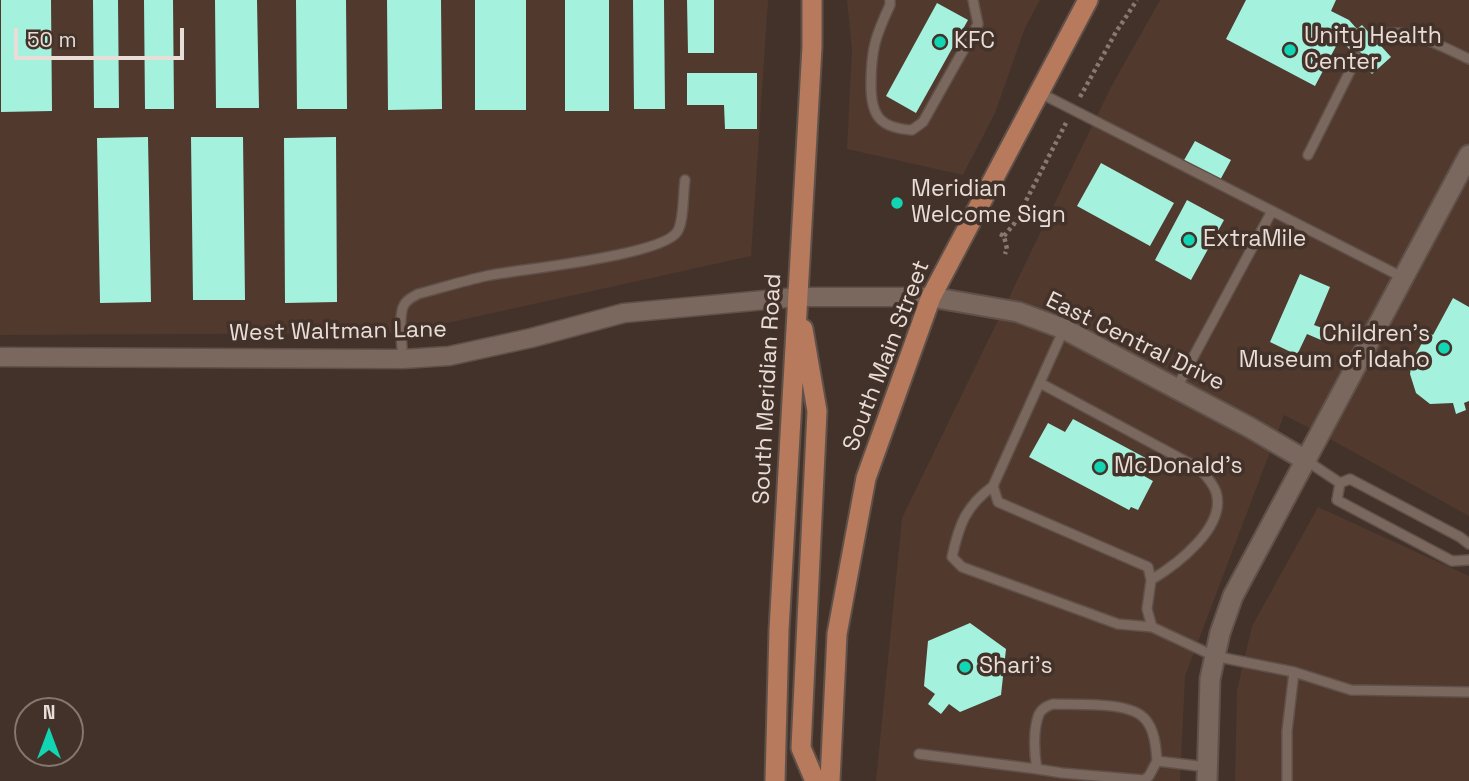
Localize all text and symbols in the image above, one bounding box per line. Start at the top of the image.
scale bar [18,14,187,58]
place label: Unity Health Center [1304,23,1442,77]
text: 50 m [27,26,77,53]
place label: KFC [954,28,995,56]
marker: KFC [932,34,948,50]
marker: Unity Health Center [1282,42,1298,58]
place label: Meridian Welcome Sign [911,176,1066,230]
marker: Meridian Welcome Sign [889,195,905,211]
place label: ExtraMile [1203,226,1306,254]
marker: ExtraMile [1181,232,1197,248]
street label: South Main Street [838,257,936,455]
street label: South Meridian Road [748,273,788,505]
street label: East Central Drive [1041,287,1229,397]
street label: West Waltman Lane [229,316,447,348]
place label: Children's Museum of Idaho [1239,321,1430,375]
marker: Children's Museum of Idaho [1436,340,1452,356]
place label: McDonald's [1114,453,1243,481]
marker: McDonald's [1092,459,1108,475]
place label: Shari's [979,653,1053,681]
marker: Shari's [957,659,973,675]
north arrow [14,697,84,767]
text: N [43,700,55,725]

